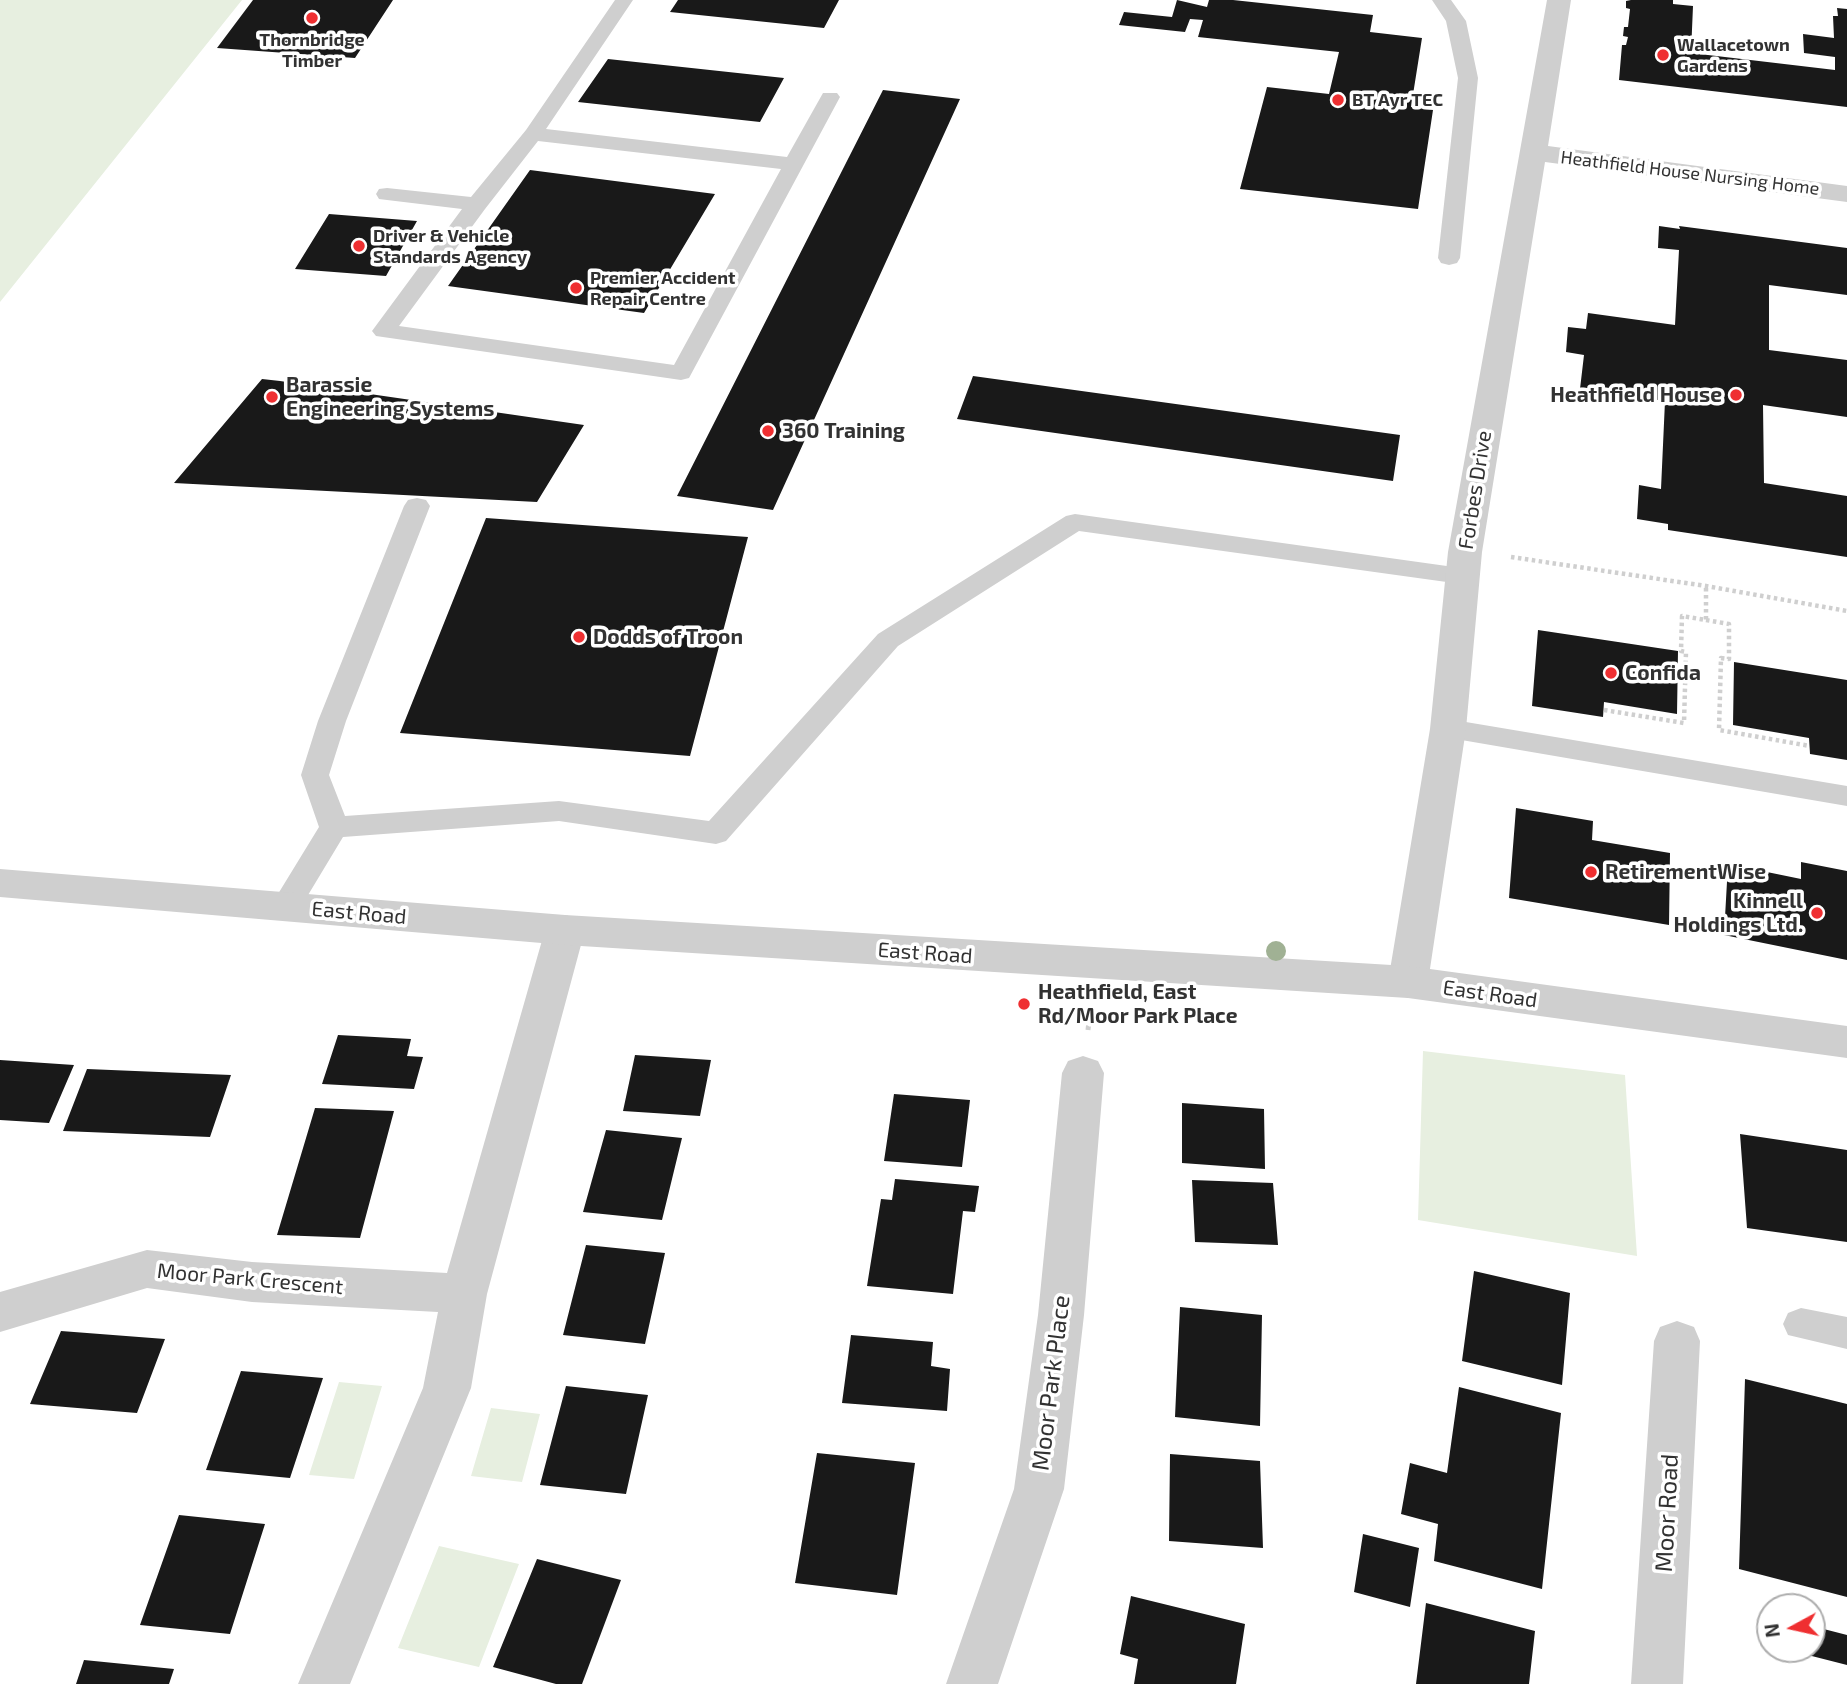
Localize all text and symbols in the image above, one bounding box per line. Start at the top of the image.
marker: Thornbridge Timber [304,10,320,26]
place label: Thornbridge Timber [259,29,365,72]
place label: Wallacetown Gardens [1677,34,1790,76]
marker: Wallacetown Gardens [1655,47,1671,63]
place label: BT Ayr TEC [1352,89,1443,111]
marker: BT Ayr TEC [1330,92,1346,108]
street label: Heathfield House Nursing Home [1559,146,1821,200]
place label: Driver & Vehicle Standards Agency [373,225,527,268]
marker: Driver & Vehicle Standards Agency [351,238,367,254]
place label: Premier Accident Repair Centre [590,267,735,310]
marker: Premier Accident Repair Centre [568,280,584,296]
place label: Barassie Engineering Systems [286,372,494,422]
place label: Heathfield House [1550,382,1722,408]
marker: Heathfield House [1728,387,1744,403]
marker: Barassie Engineering Systems [264,389,280,405]
place label: 360 Training [782,418,905,444]
marker: 360 Training [760,423,776,439]
street label: Forbes Drive [1453,429,1497,551]
place label: Dodds of Troon [593,624,743,650]
marker: Dodds of Troon [571,629,587,645]
place label: Confida [1625,660,1701,686]
marker: Confida [1603,665,1619,681]
place label: RetirementWise [1605,859,1766,885]
marker: RetirementWise [1583,864,1599,880]
place label: Kinnell Holdings Ltd. [1673,888,1803,938]
street label: East Road [311,896,407,930]
marker: Kinnell Holdings Ltd. [1809,905,1825,921]
street label: East Road [877,937,973,969]
street label: East Road [1441,975,1539,1013]
place label: Heathfield, East Rd/Moor Park Place [1038,979,1238,1029]
marker: Heathfield, East Rd/Moor Park Place [1016,996,1032,1012]
street label: Moor Park Crescent [156,1258,344,1300]
street label: Moor Park Place [1026,1294,1076,1472]
street label: Moor Road [1650,1453,1684,1573]
north arrow [1756,1593,1826,1663]
text: N [1759,1622,1784,1639]

